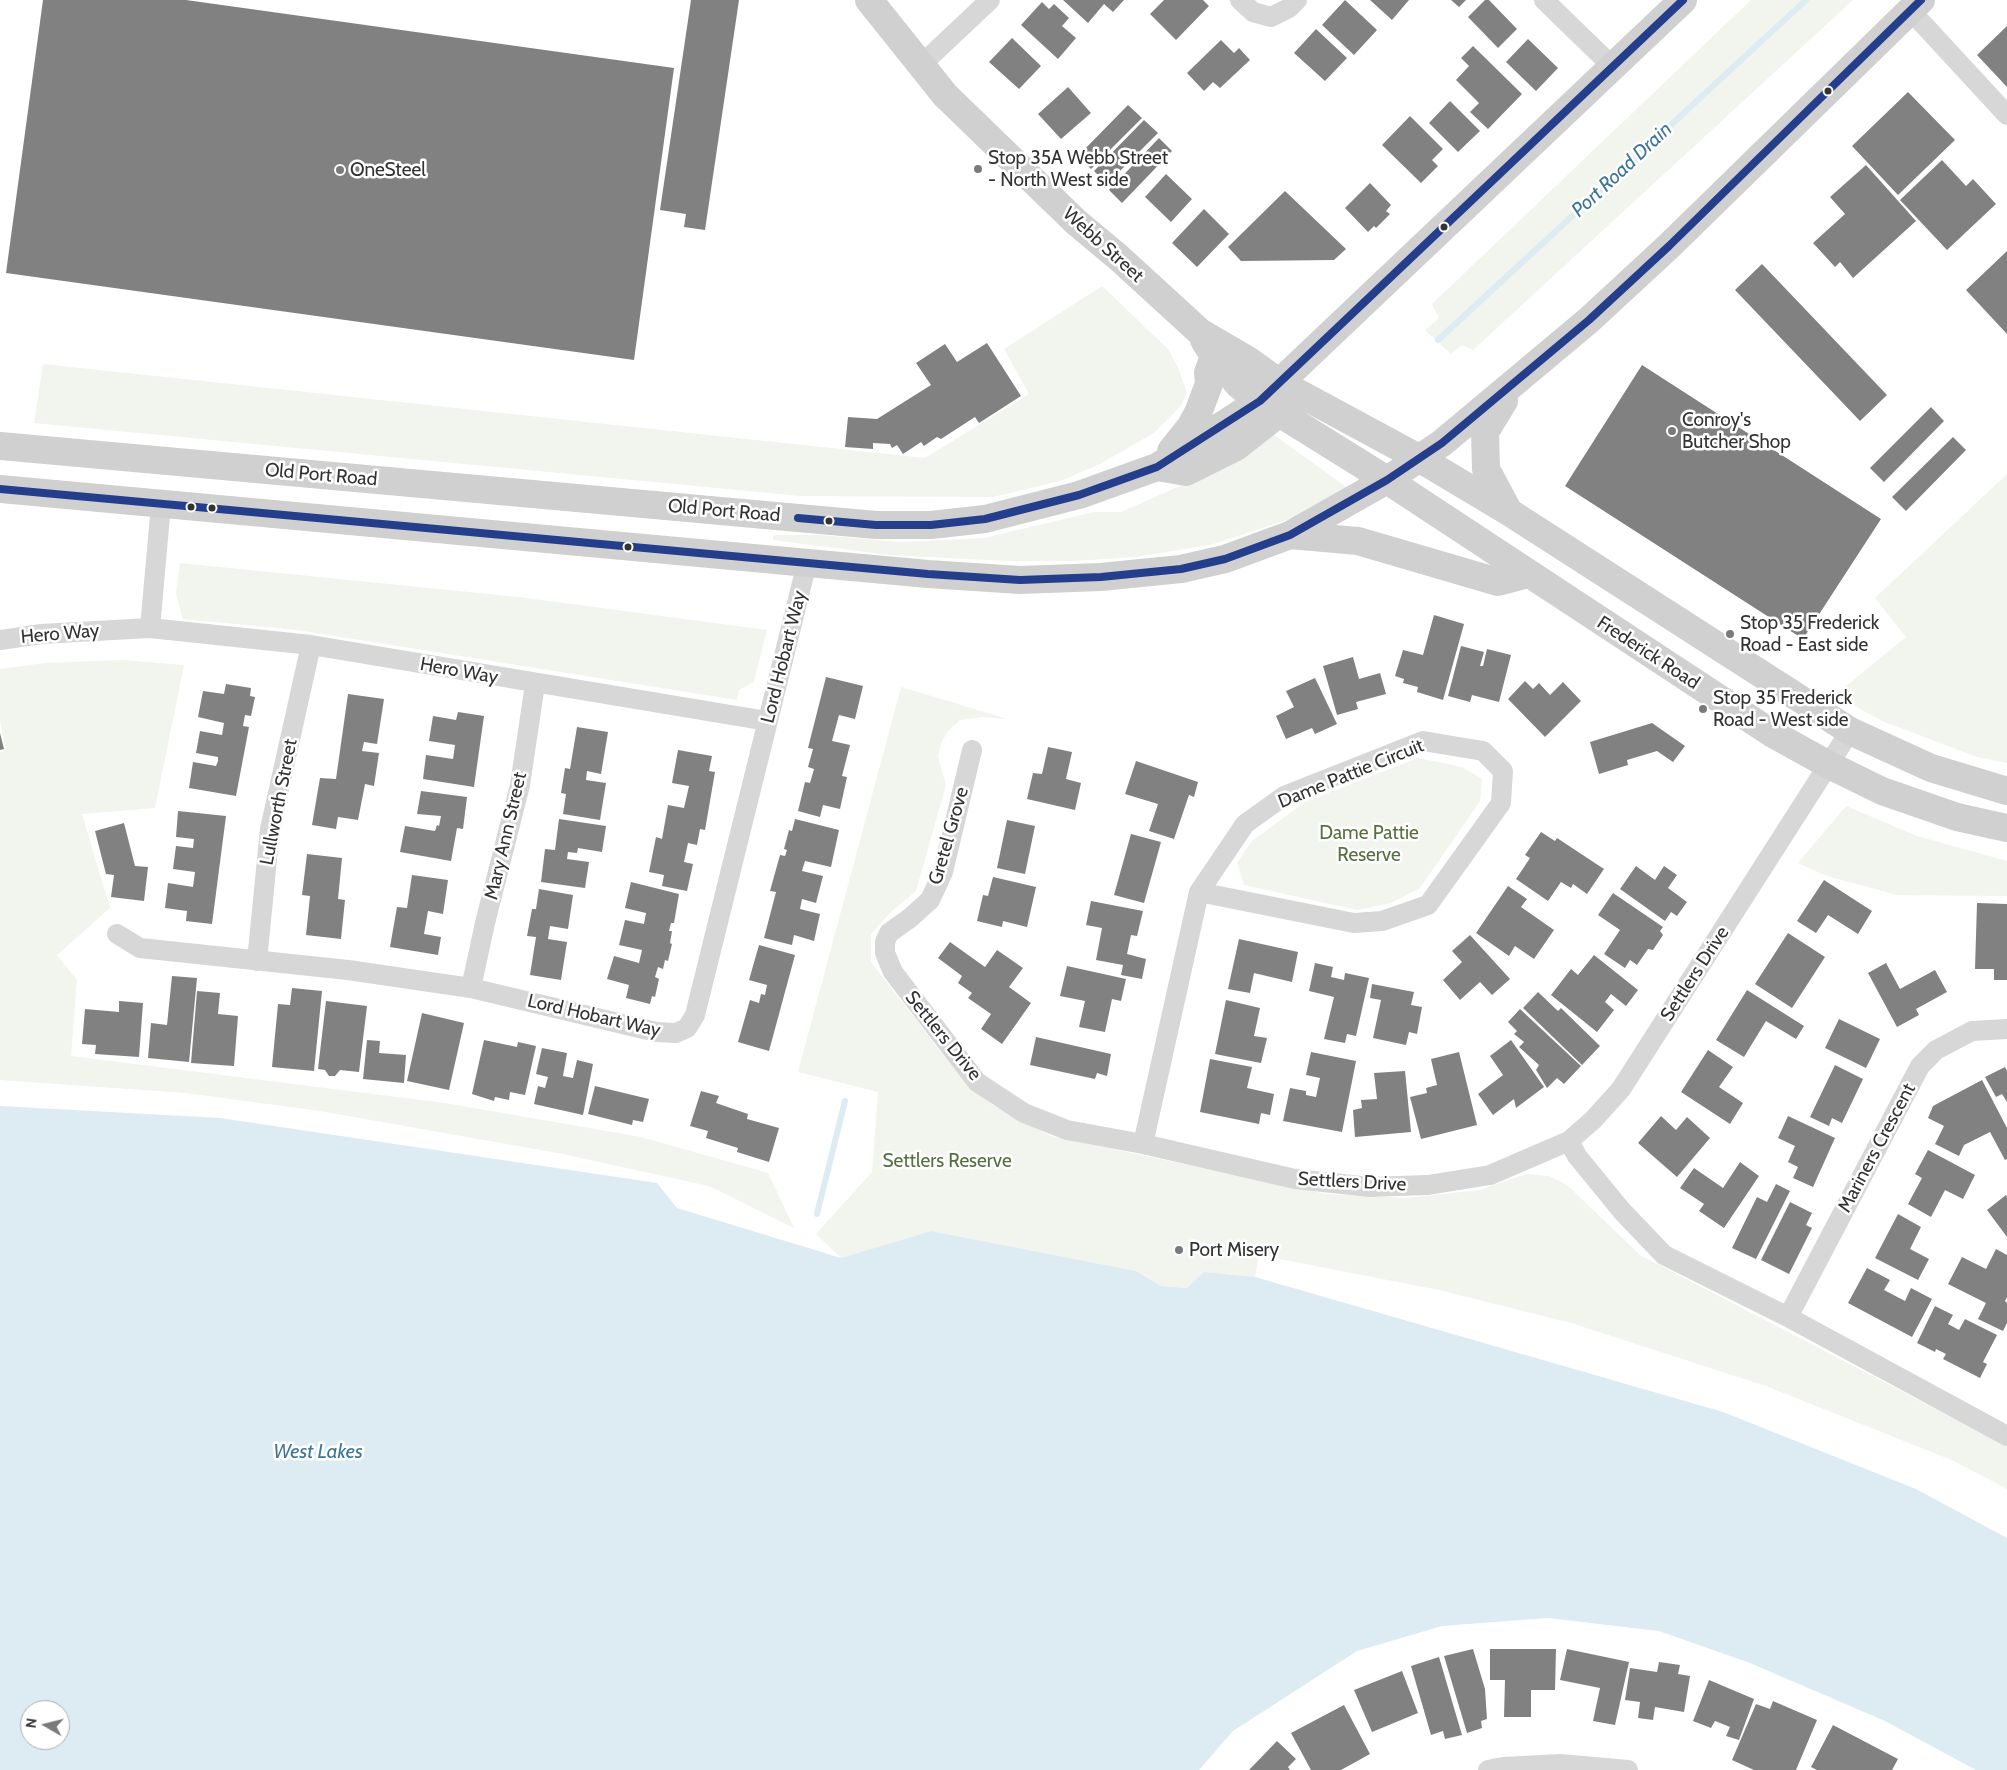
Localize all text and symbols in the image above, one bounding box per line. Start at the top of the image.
unlabelled marker [1823,86,1833,96]
water label: Port Road Drain [1567,117,1677,223]
place label: Stop 35A Webb Street - North West side [988,147,1168,191]
place label: OneSteel [350,159,426,181]
marker: Stop 35A Webb Street - North West side [972,163,984,175]
marker: OneSteel [334,164,346,176]
street label: Webb Street [1058,203,1148,287]
unlabelled marker [1439,222,1449,232]
place label: Conroy's Butcher Shop [1682,409,1791,453]
marker: Conroy's Butcher Shop [1666,425,1678,437]
street label: Old Port Road [264,459,378,491]
street label: Old Port Road [667,495,781,527]
unlabelled marker [186,502,196,512]
unlabelled marker [207,503,217,513]
unlabelled marker [824,516,834,526]
unlabelled marker [623,542,633,552]
street label: Lord Hobart Way [757,588,811,726]
street label: Frederick Road [1593,611,1703,695]
place label: Stop 35 Frederick Road - East side [1740,612,1879,656]
street label: Hero Way [20,619,100,649]
marker: Stop 35 Frederick Road - East side [1724,628,1736,640]
street label: Hero Way [418,653,500,689]
place label: Stop 35 Frederick Road - West side [1713,687,1852,731]
marker: Stop 35 Frederick Road - West side [1697,703,1709,715]
street label: Dame Pattie Circuit [1275,734,1427,814]
street label: Lullworth Street [256,737,302,867]
street label: Mary Ann Street [480,770,532,902]
street label: Gretel Grove [924,785,974,887]
park label: Dame Pattie Reserve [1319,822,1419,866]
street label: Settlers Drive [1656,922,1734,1026]
street label: Settlers Drive [900,987,986,1085]
street label: Lord Hobart Way [525,990,663,1042]
street label: Mariners Crescent [1833,1080,1921,1216]
park label: Settlers Reserve [882,1150,1012,1172]
street label: Settlers Drive [1297,1168,1407,1196]
place label: Port Misery [1189,1239,1279,1261]
marker: Port Misery [1173,1244,1185,1256]
water label: West Lakes [273,1440,363,1464]
north arrow [20,1700,70,1750]
text: N [22,1717,41,1729]

